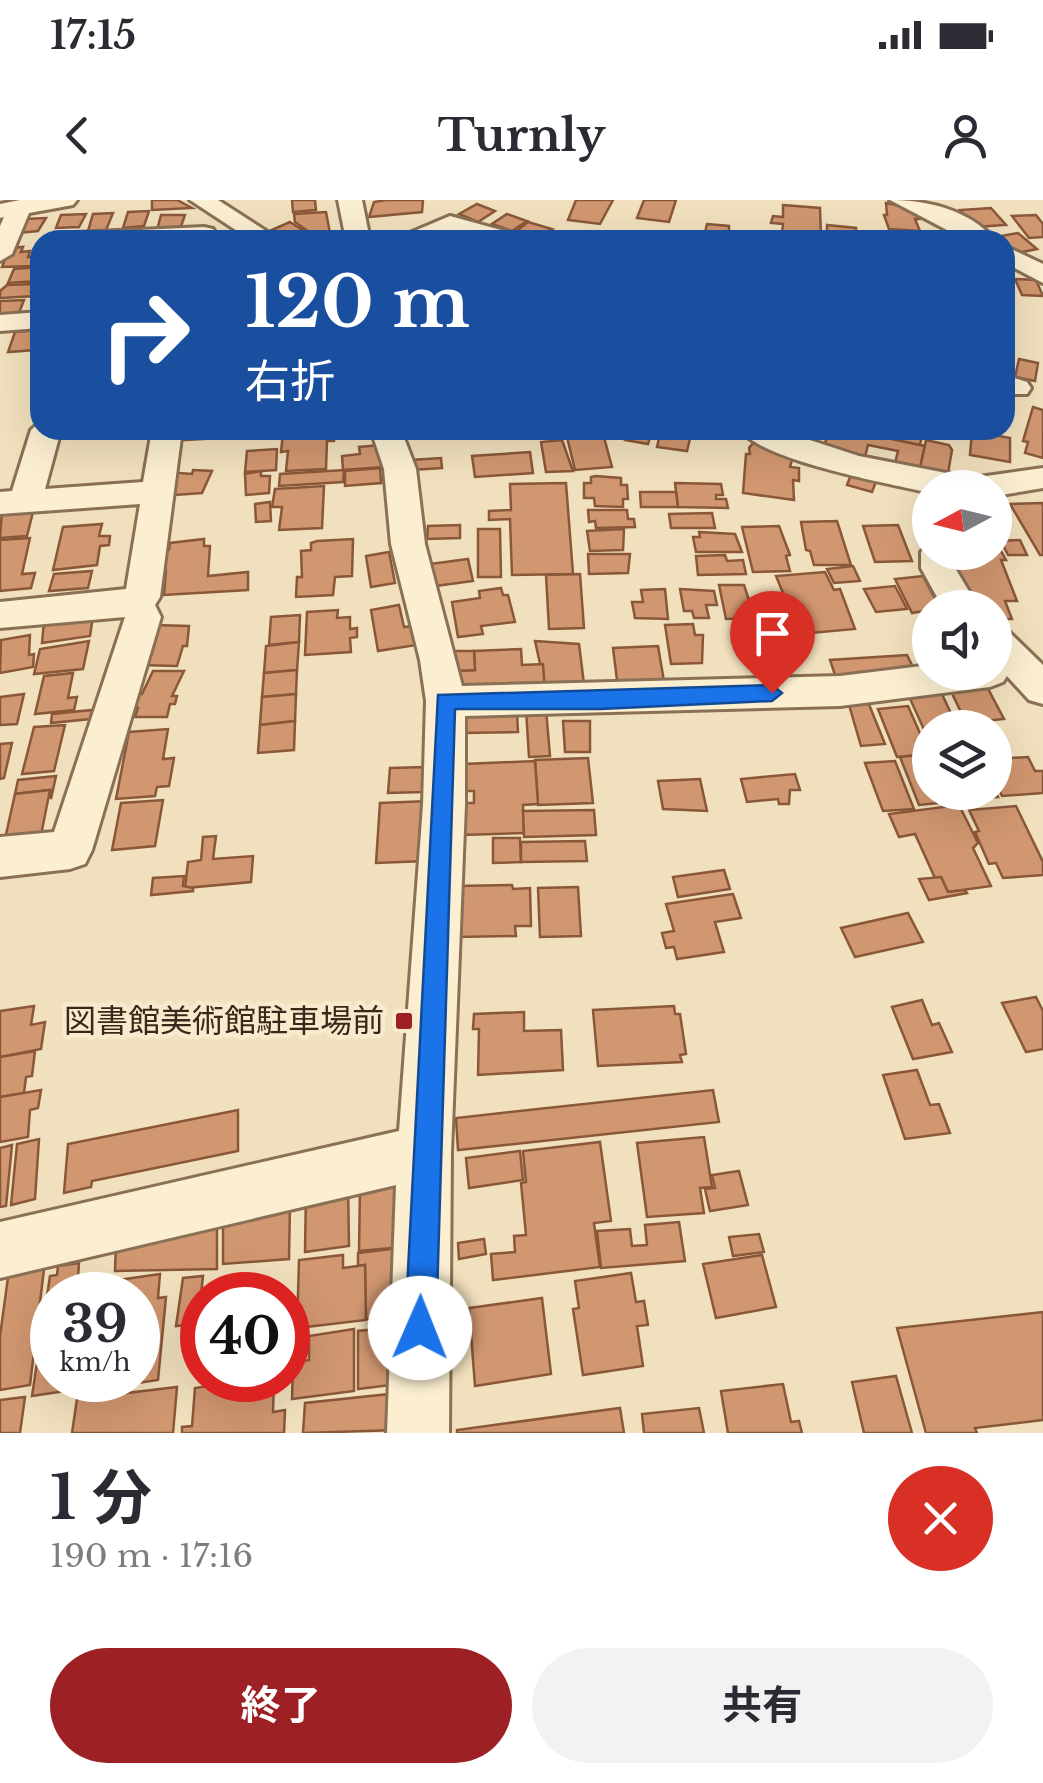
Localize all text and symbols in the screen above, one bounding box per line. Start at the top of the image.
text: 17:15 [50,12,136,59]
text: Turnly [438,107,605,163]
icon: back [50,108,105,163]
icon: person [938,108,993,163]
text: 120 m [245,259,470,346]
icon: right [80,270,210,400]
text: 右折 [245,353,335,409]
north arrow [912,470,1012,570]
map controls [912,470,1012,810]
button: sound [912,590,1012,690]
pin [730,591,815,694]
icon: arrive [745,606,800,661]
button: layers [912,710,1012,810]
place label: 図書館美術館駐車場前 [64,1001,384,1041]
marker: 図書館美術館駐車場前 [393,1010,415,1032]
speed limit sign: 40 [180,1272,310,1402]
position arrow [368,1276,472,1380]
text: 39 [62,1293,128,1356]
text: km/h [60,1347,130,1378]
text: 1 分 [50,1461,152,1535]
button: close [888,1466,993,1571]
text: 190 m · 17:16 [50,1536,253,1576]
button: 終了 [50,1648,512,1763]
button: 共有 [532,1648,993,1763]

